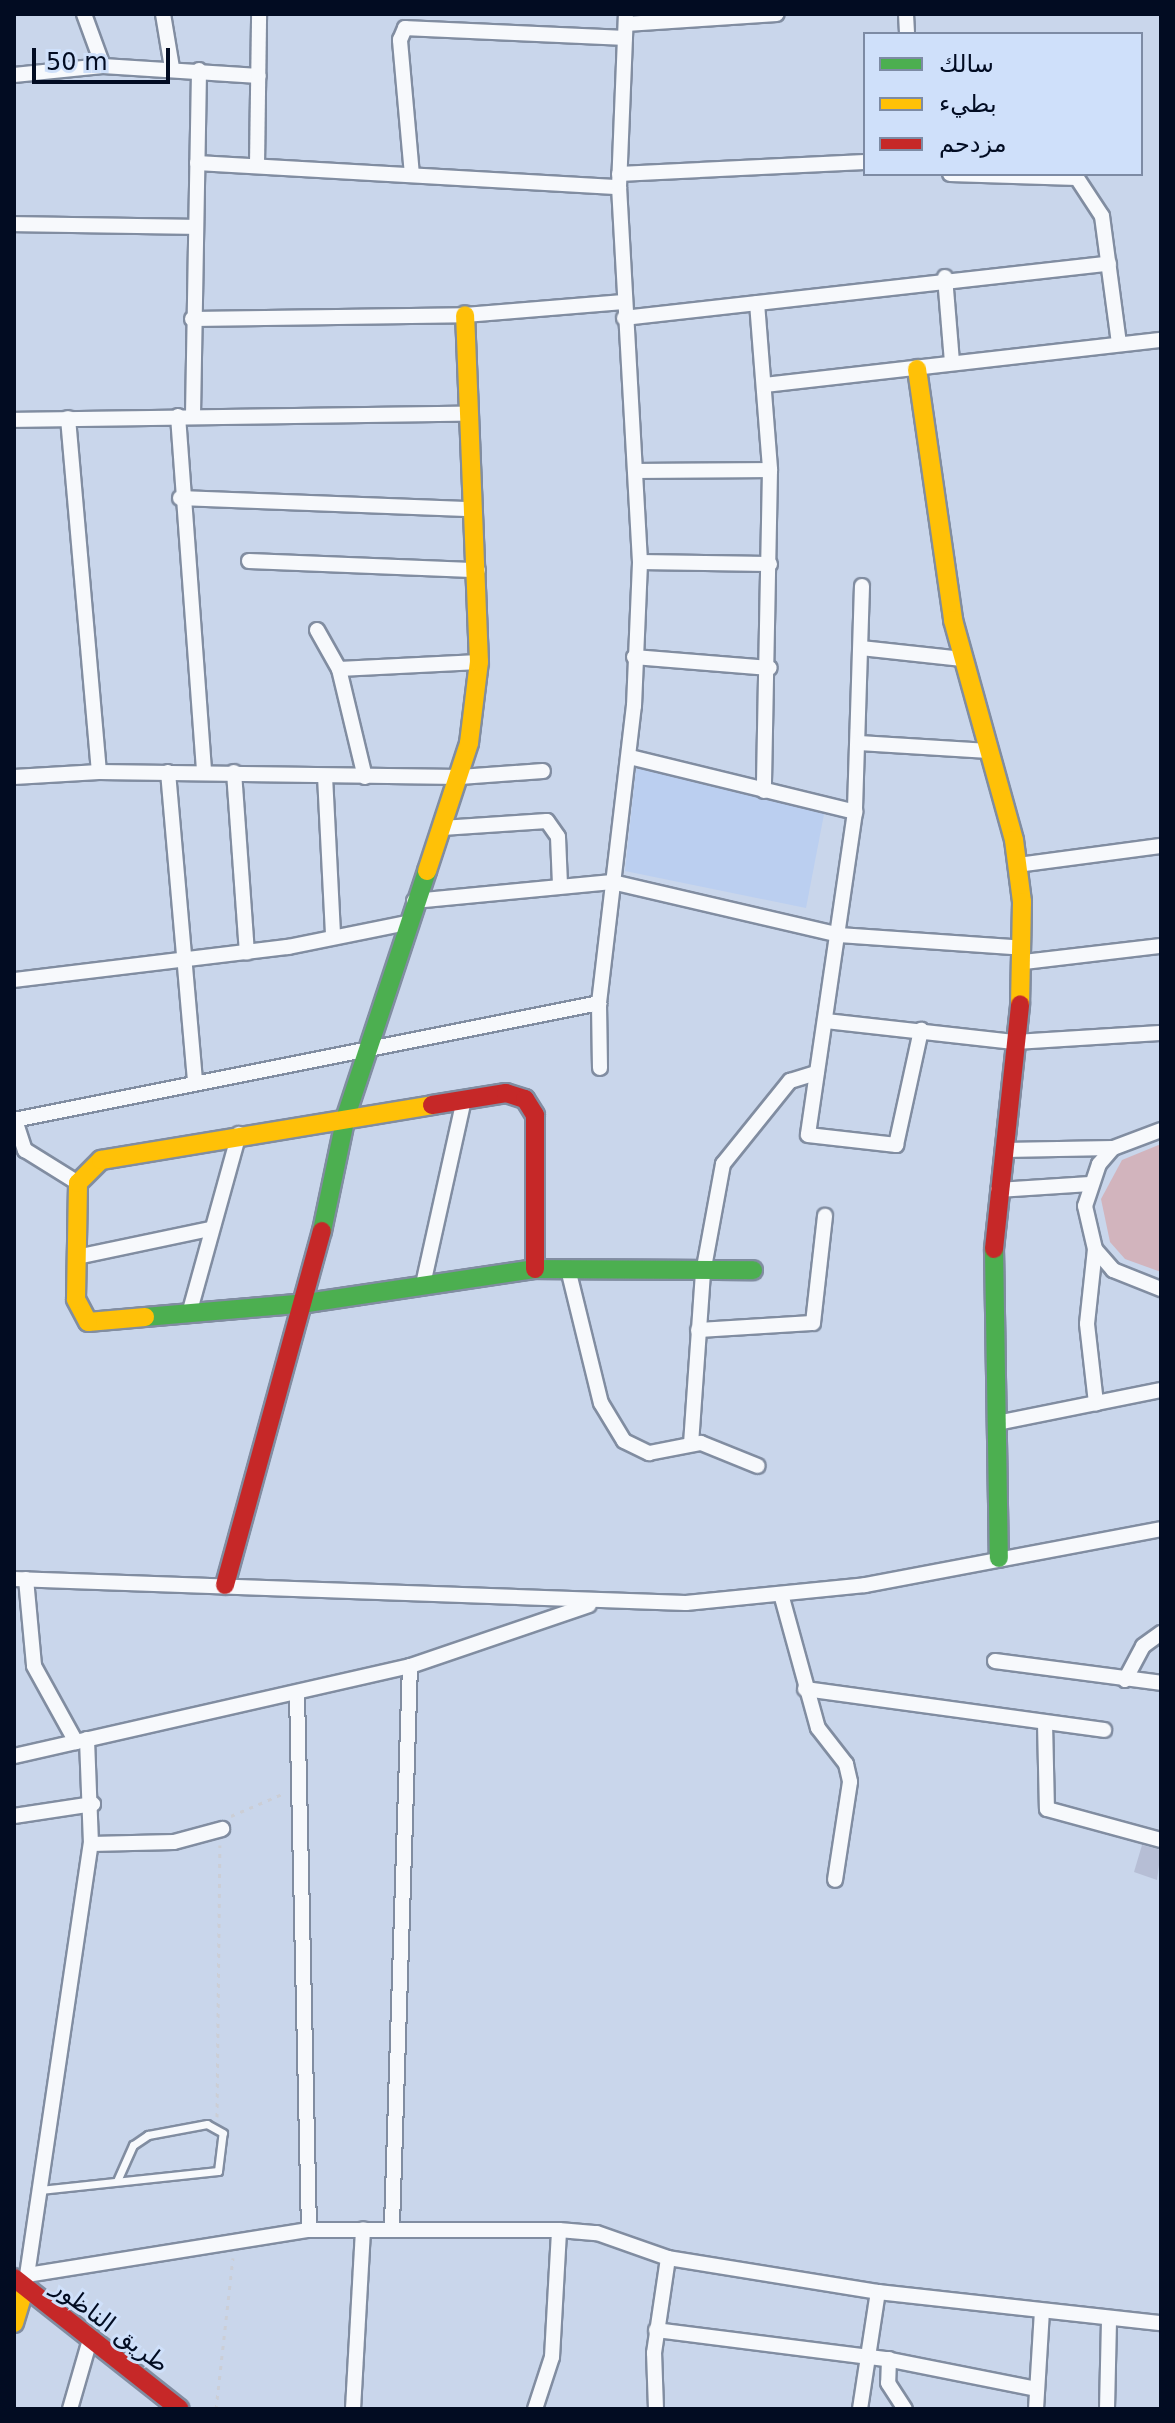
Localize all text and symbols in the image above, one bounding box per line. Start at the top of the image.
scale bar [36,32,174,82]
legend [863,32,1143,176]
text: 50 m [46,48,108,76]
text: سالك [939,50,994,78]
text: بطيء [939,90,997,118]
text: مزدحم [939,130,1007,158]
street label: طريق الناظور [46,2273,174,2379]

